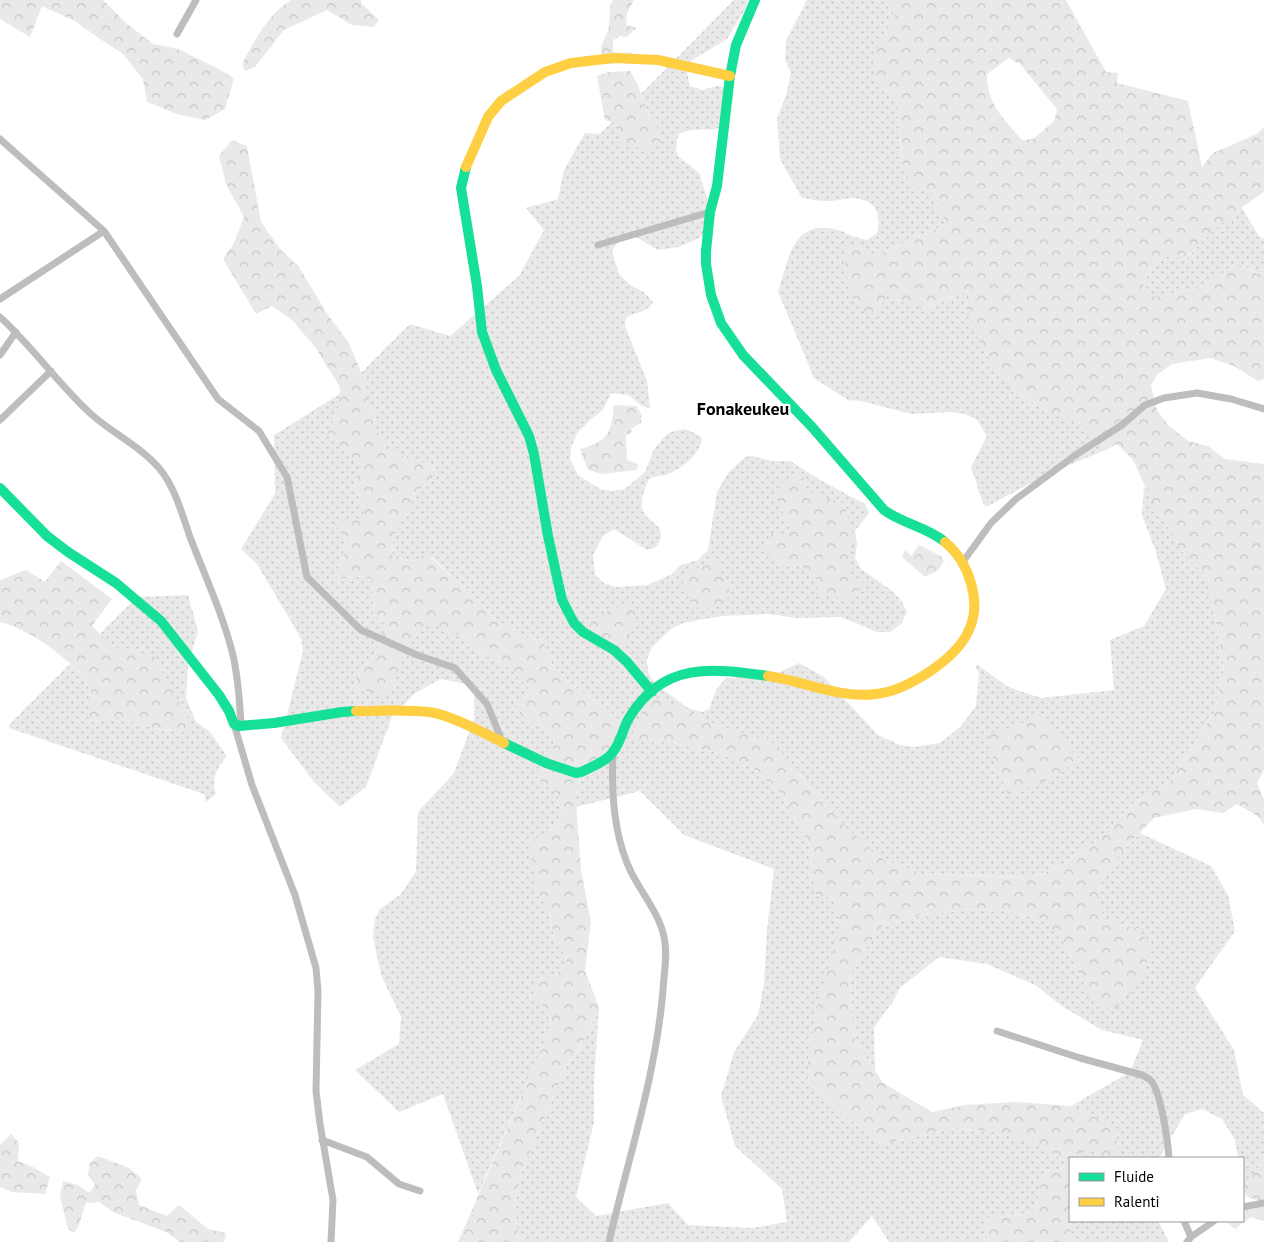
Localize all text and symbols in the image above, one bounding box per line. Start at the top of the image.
district label: Fonakeukeu [697,397,789,420]
legend [1069,1157,1244,1222]
text: Fluide [1114,1167,1154,1186]
text: Ralenti [1114,1192,1160,1211]

